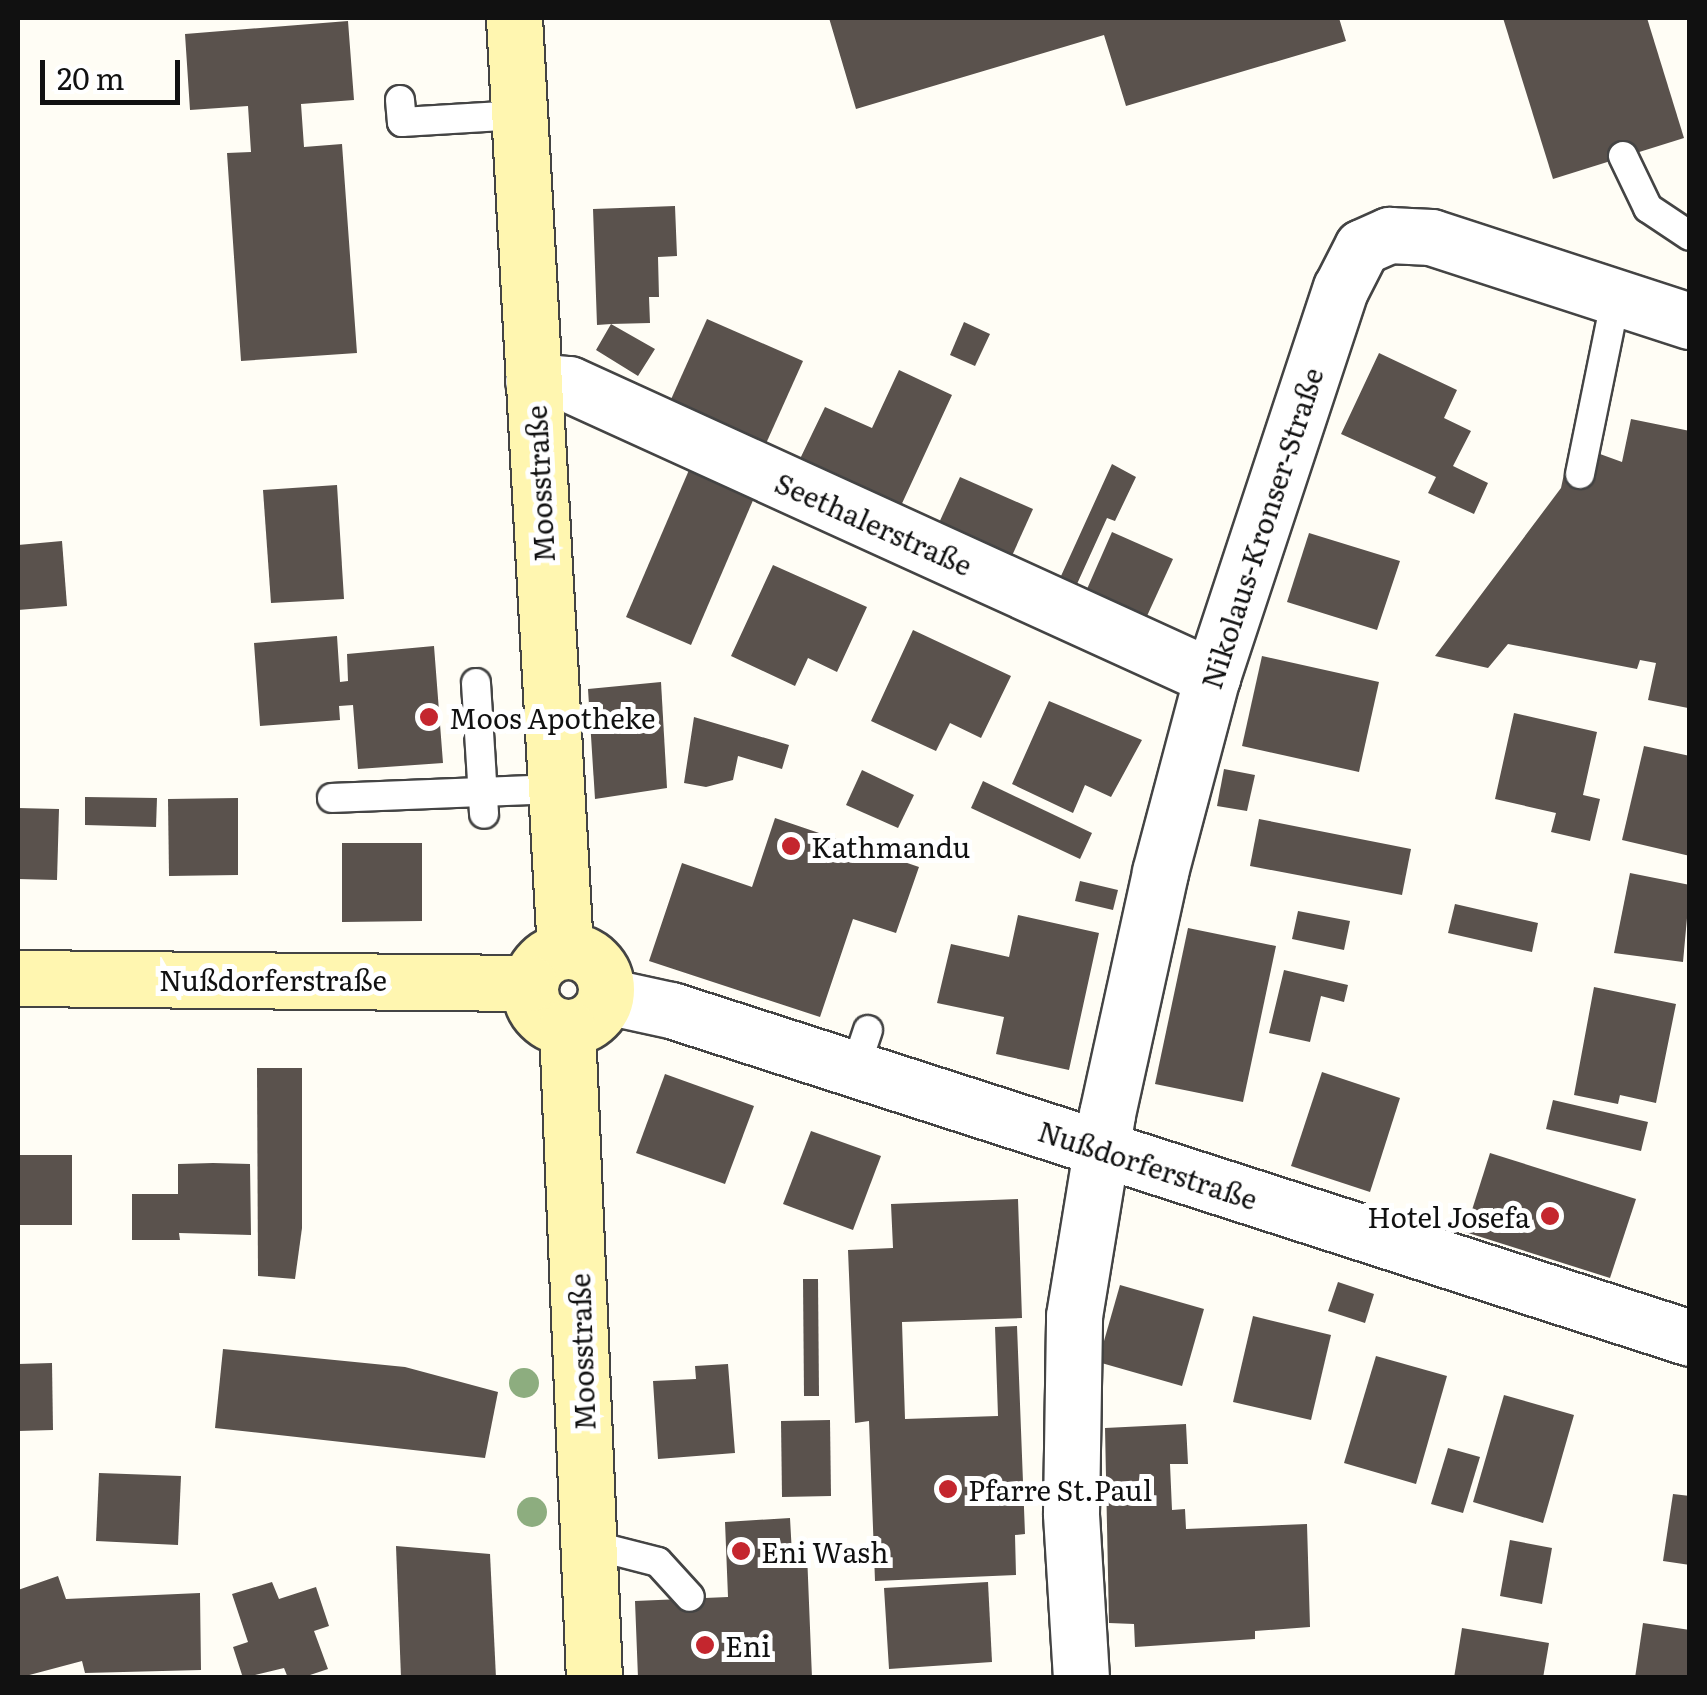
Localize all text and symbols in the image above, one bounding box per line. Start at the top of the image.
scale bar [45,40,185,102]
text: 20 m [57,55,125,99]
street label: Nikolaus-Kronser-Straße [1193,363,1329,693]
street label: Moosstraße [518,404,560,564]
street label: Seethalerstraße [770,465,978,581]
place label: Moos Apotheke [449,700,656,734]
marker: Moos Apotheke [418,706,440,728]
place label: Kathmandu [811,829,970,863]
marker: Kathmandu [780,835,802,857]
street label: Nußdorferstraße [159,962,387,996]
street label: Nußdorferstraße [1034,1113,1262,1215]
place label: Hotel Josefa [1367,1199,1530,1233]
marker: Hotel Josefa [1539,1205,1561,1227]
street label: Moosstraße [561,1273,601,1431]
place label: Pfarre St.Paul [968,1472,1152,1506]
marker: Pfarre St.Paul [937,1478,959,1500]
place label: Eni Wash [761,1534,888,1568]
marker: Eni Wash [730,1540,752,1562]
place label: Eni [725,1628,771,1662]
marker: Eni [694,1634,716,1656]

